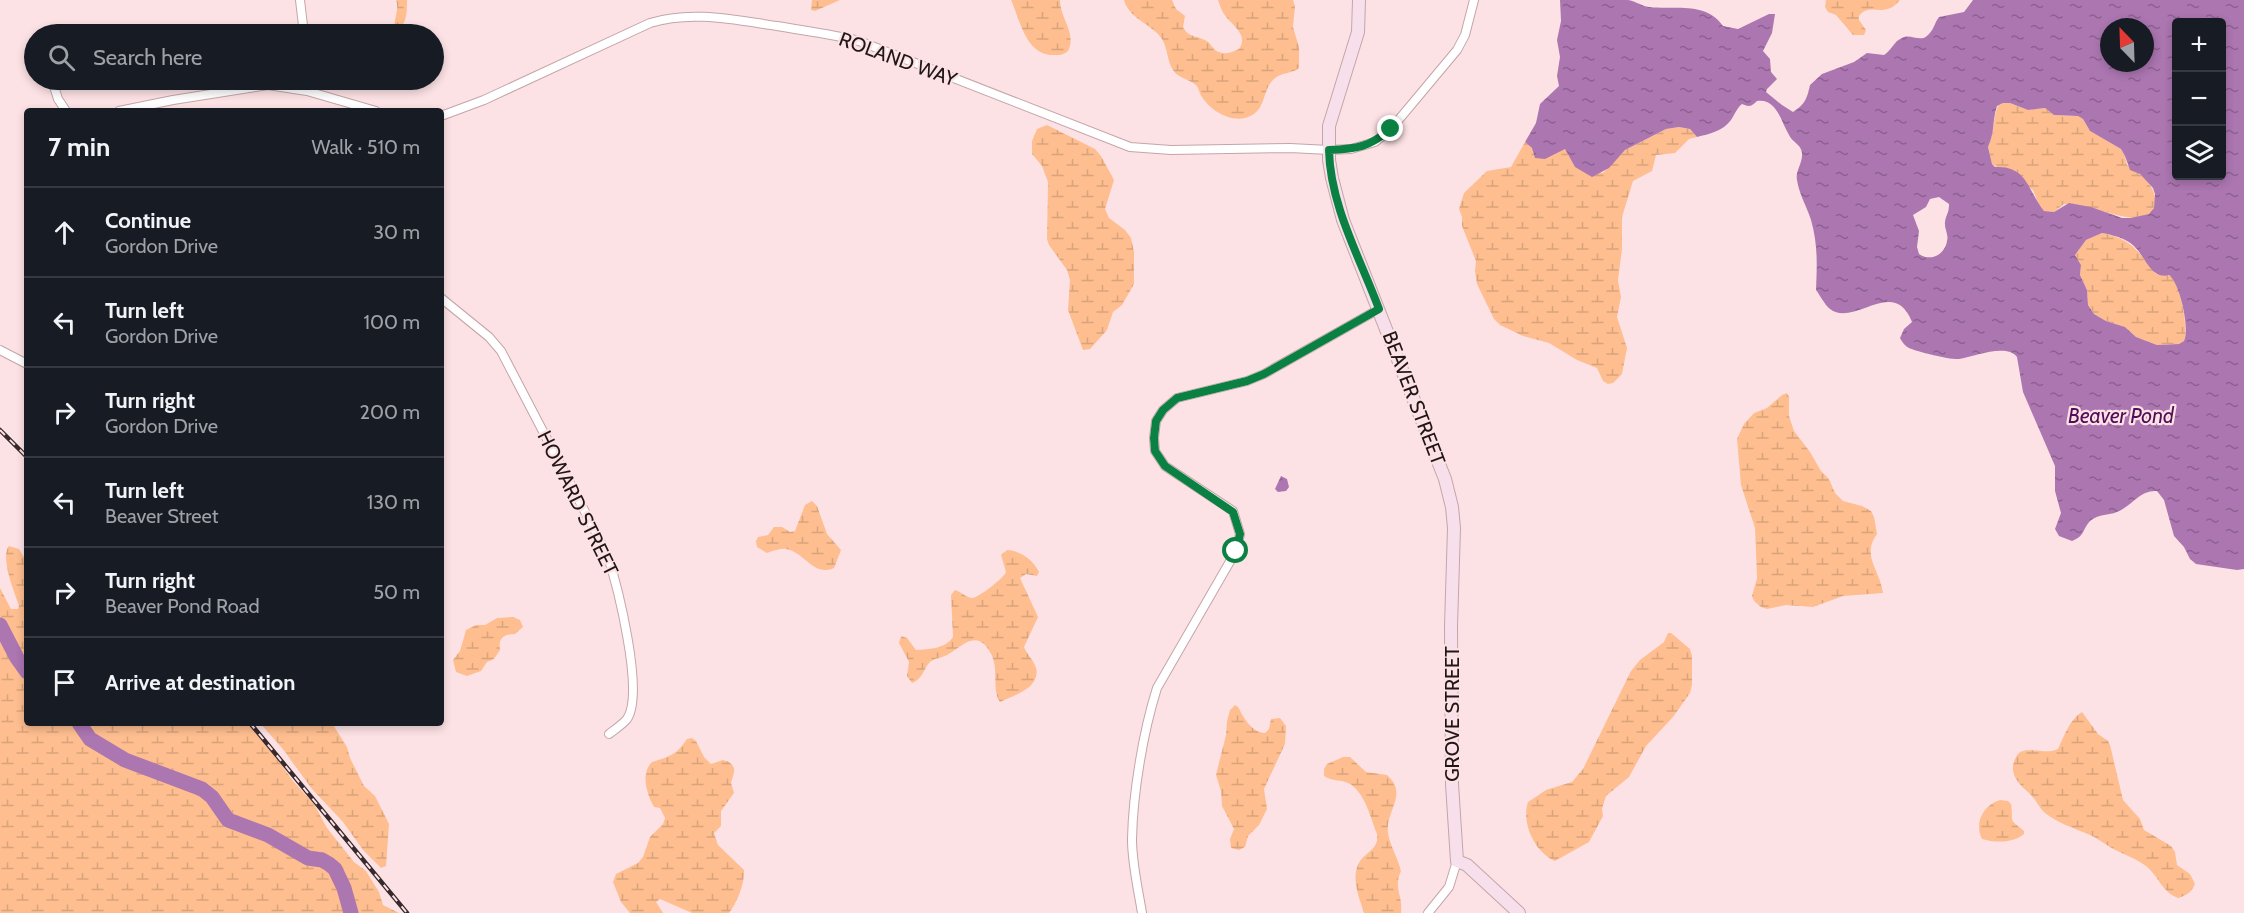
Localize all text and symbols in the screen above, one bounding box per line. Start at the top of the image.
north arrow [2100,18,2154,72]
map controls [2172,18,2226,180]
button: + [2172,18,2226,72]
search box [24,24,444,90]
street label: ROLAND WAY [836,27,961,92]
icon: search [45,41,78,74]
text: Search here [93,44,202,71]
button: − [2172,72,2226,126]
route end [1377,115,1403,141]
button: layers [2172,126,2226,180]
text: 7 min [48,131,110,163]
text: Walk · 510 m [312,135,420,159]
text: Continue [105,207,191,234]
icon: ahead [48,216,81,249]
text: 30 m [373,220,420,244]
text: Gordon Drive [105,234,218,258]
text: Turn left [105,297,184,324]
icon: left [48,306,81,339]
text: 100 m [364,310,420,334]
text: Gordon Drive [105,324,218,348]
street label: BEAVER STREET [1377,328,1451,469]
text: Turn right [105,387,195,414]
icon: right [48,396,81,429]
text: 200 m [360,400,420,424]
water label: Beaver Pond [2068,403,2175,428]
text: Gordon Drive [105,414,218,438]
street label: HOWARD STREET [533,427,624,580]
text: Turn left [105,477,184,504]
icon: left [48,486,81,519]
text: 130 m [367,490,420,514]
text: Beaver Street [105,504,219,528]
route start [1222,537,1248,563]
text: Turn right [105,567,195,594]
icon: right [48,576,81,609]
text: 50 m [373,580,420,604]
text: Beaver Pond Road [105,594,259,618]
street label: GROVE STREET [1440,646,1464,782]
icon: arrive [48,666,81,699]
text: Arrive at destination [105,669,295,696]

